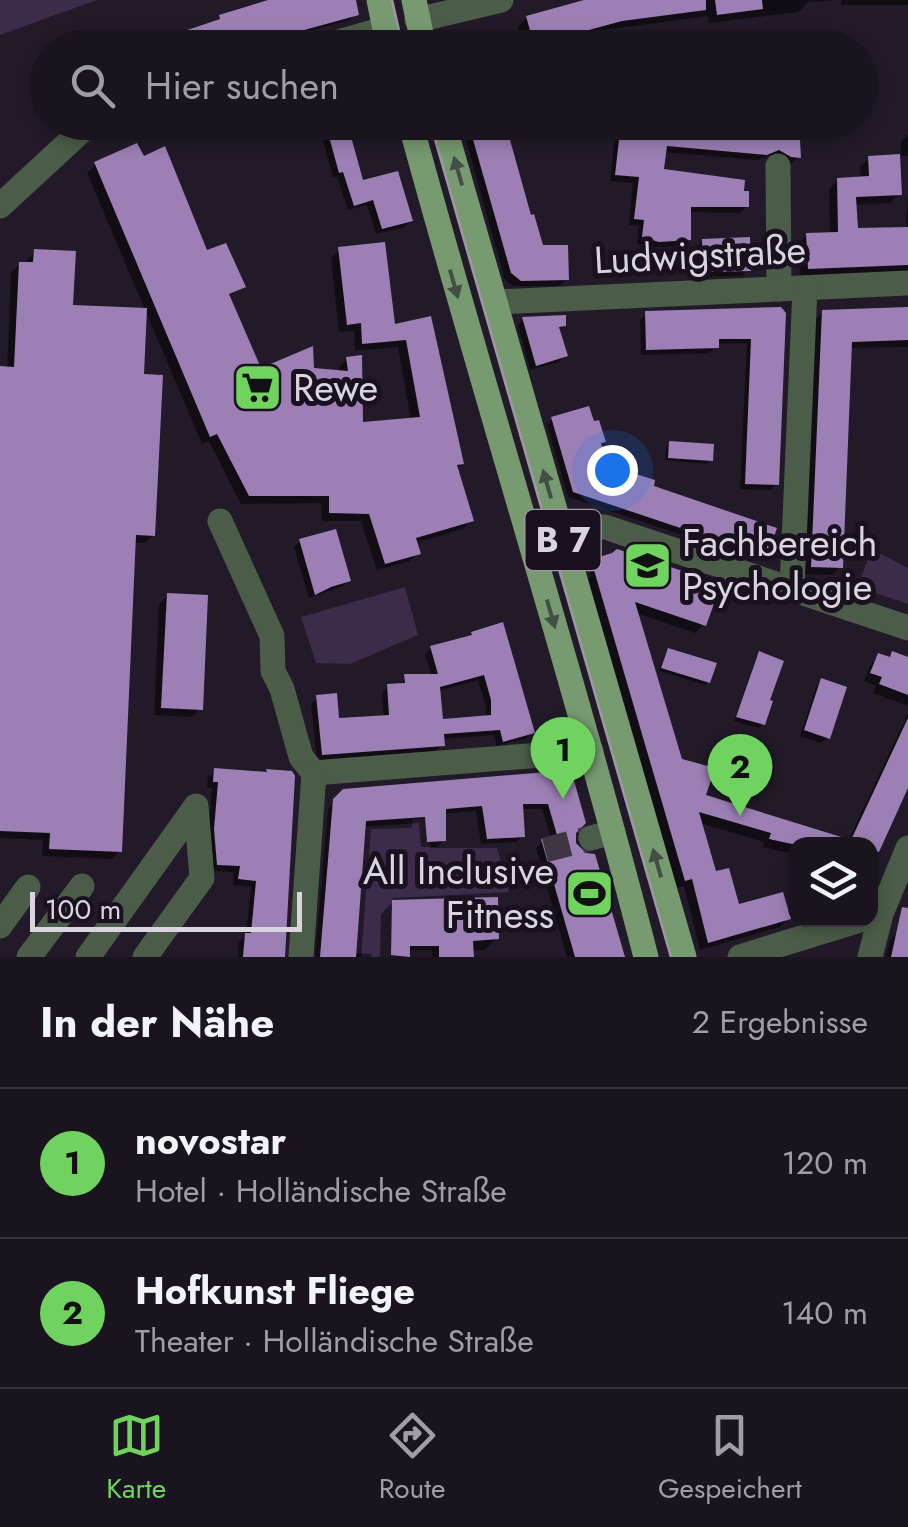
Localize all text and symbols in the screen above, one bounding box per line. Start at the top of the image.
search box [30,30,878,140]
icon: search [65,58,120,113]
text: Hier suchen [145,58,339,113]
one-way arrow [449,156,465,187]
street label: Ludwigstraße [593,221,807,288]
one-way arrow [447,269,462,300]
place label: Rewe [293,360,378,415]
supermarket icon: Rewe [232,362,284,414]
your location [587,445,638,496]
one-way arrow [539,468,554,499]
road number: B 7 [526,510,600,570]
place label: Fachbereich Psychologie [682,515,878,614]
school or university icon: Fachbereich Psychologie [621,539,673,591]
one-way arrow [543,599,559,630]
pin: 1 [530,716,596,799]
pin: 2 [708,734,772,816]
map controls [788,837,878,927]
button: layers [788,837,878,927]
place label: All Inclusive Fitness [363,843,554,942]
one-way arrow [649,847,664,878]
sports icon: All Inclusive Fitness [563,867,615,919]
scale bar [30,887,302,931]
text: 100 m [45,889,121,930]
text: In der Nähe [40,992,274,1053]
text: 2 Ergebnisse [692,999,868,1045]
text: novostar [135,1113,286,1168]
text: 1 [64,1140,81,1186]
text: 120 m [782,1140,868,1186]
text: Hotel · Holländische Straße [135,1168,507,1214]
text: Hofkunst Fliege [135,1263,415,1318]
text: 2 [62,1290,83,1336]
text: 140 m [781,1290,868,1336]
text: Theater · Holländische Straße [135,1318,534,1364]
tab: Karte [106,1408,166,1509]
tab: Route [379,1408,445,1509]
tab: Gespeichert [658,1408,802,1509]

